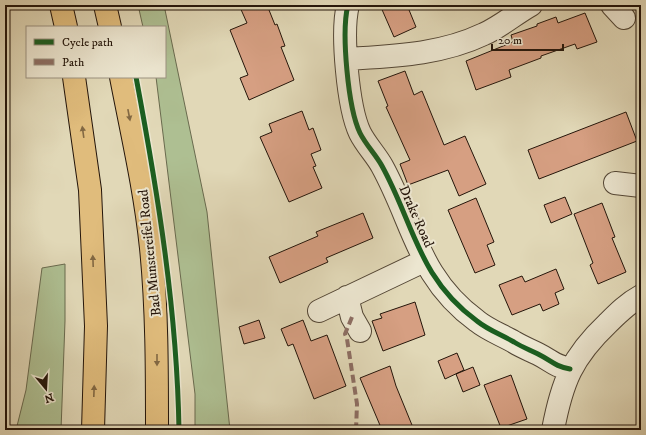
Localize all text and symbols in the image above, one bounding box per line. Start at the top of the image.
legend [26,26,166,78]
scale bar [492,26,563,52]
text: 20 m [498,33,522,48]
text: Cycle path [62,35,114,50]
text: Path [62,55,85,70]
one-way arrow [126,109,132,121]
one-way arrow [80,126,86,138]
street label: Drake Road [394,183,438,250]
street label: Bad Munstereifel Road [134,189,166,317]
one-way arrow [90,254,96,267]
one-way arrow [154,354,160,367]
north arrow [26,369,66,409]
one-way arrow [91,384,97,397]
text: N [42,390,55,406]

